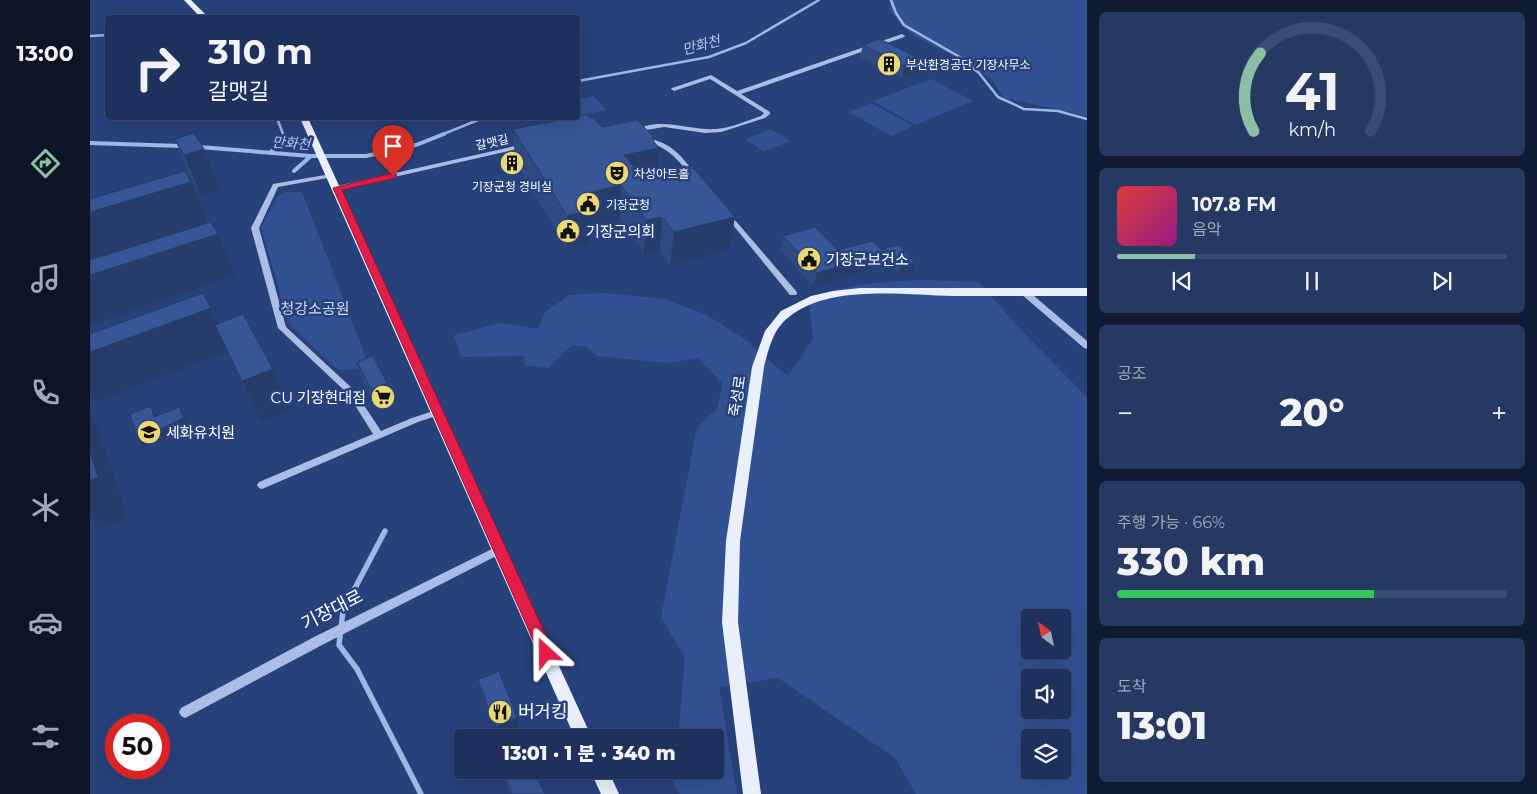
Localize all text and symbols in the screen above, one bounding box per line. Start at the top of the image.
text: 310 m [208,30,313,73]
water label: 만화천 [680,31,723,59]
icon: right [125,35,190,100]
text: 13:00 [16,40,74,67]
building icon: 부산환경공단 기장사무소 [876,51,902,77]
place label: 부산환경공단 기장사무소 [906,57,1031,72]
text: 41 [1285,60,1339,123]
text: 갈맷길 [208,78,269,105]
text: km/h [1288,119,1336,140]
pin [372,125,414,176]
street label: 갈맷길 [474,131,510,153]
icon: arrive [379,132,407,160]
water label: 만화천 [271,133,312,153]
icon: directions [28,146,63,181]
building icon: 기장군청 경비실 [499,150,525,176]
theatre icon: 차성아트홀 [604,160,630,186]
place label: 차성아트홀 [634,166,689,181]
place label: 기장군청 경비실 [472,179,552,194]
public building icon: 기장군청 [575,191,601,217]
text: 107.8 FM [1192,193,1277,216]
place label: 기장군청 [606,197,650,212]
public building icon: 기장군의회 [555,218,581,244]
text: 음악 [1192,220,1221,239]
place label: 기장군의회 [586,222,655,241]
public building icon: 기장군보건소 [796,246,822,272]
place label: 기장군보건소 [826,250,909,269]
icon: music [28,261,63,296]
icon: previous [1168,267,1196,295]
icon: pause [1298,267,1326,295]
icon: next [1428,267,1456,295]
park label: 청강소공원 [280,299,350,318]
text: 공조 [1117,364,1146,383]
street label: 죽성로 [725,374,749,418]
icon: phone [28,375,63,410]
supermarket icon: CU 기장현대점 [370,384,396,410]
place label: CU 기장현대점 [271,388,366,407]
text: 20° [1280,389,1344,436]
text: − [1117,396,1133,430]
text: + [1491,396,1507,430]
school or university icon: 세화유치원 [136,419,162,445]
place label: 세화유치원 [166,423,235,442]
icon: climate [28,490,63,525]
text: 주행 가능 · 66% [1117,513,1225,532]
text: 330 km [1117,538,1265,585]
street label: 기장대로 [297,585,367,635]
icon: car [28,605,63,640]
north arrow [1021,609,1071,659]
map controls [1021,609,1071,779]
position arrow [519,626,571,678]
button: sound [1021,669,1071,719]
text: 도착 [1117,677,1146,696]
restaurant icon: 버거킹 [487,699,513,725]
place label: 버거킹 [518,701,568,723]
text: 13:01 [1117,702,1207,749]
speed limit sign: 50 [105,714,170,779]
icon: filters [28,719,63,754]
button: layers [1021,729,1071,779]
text: 13:01 · 1 분 · 340 m [502,742,676,765]

